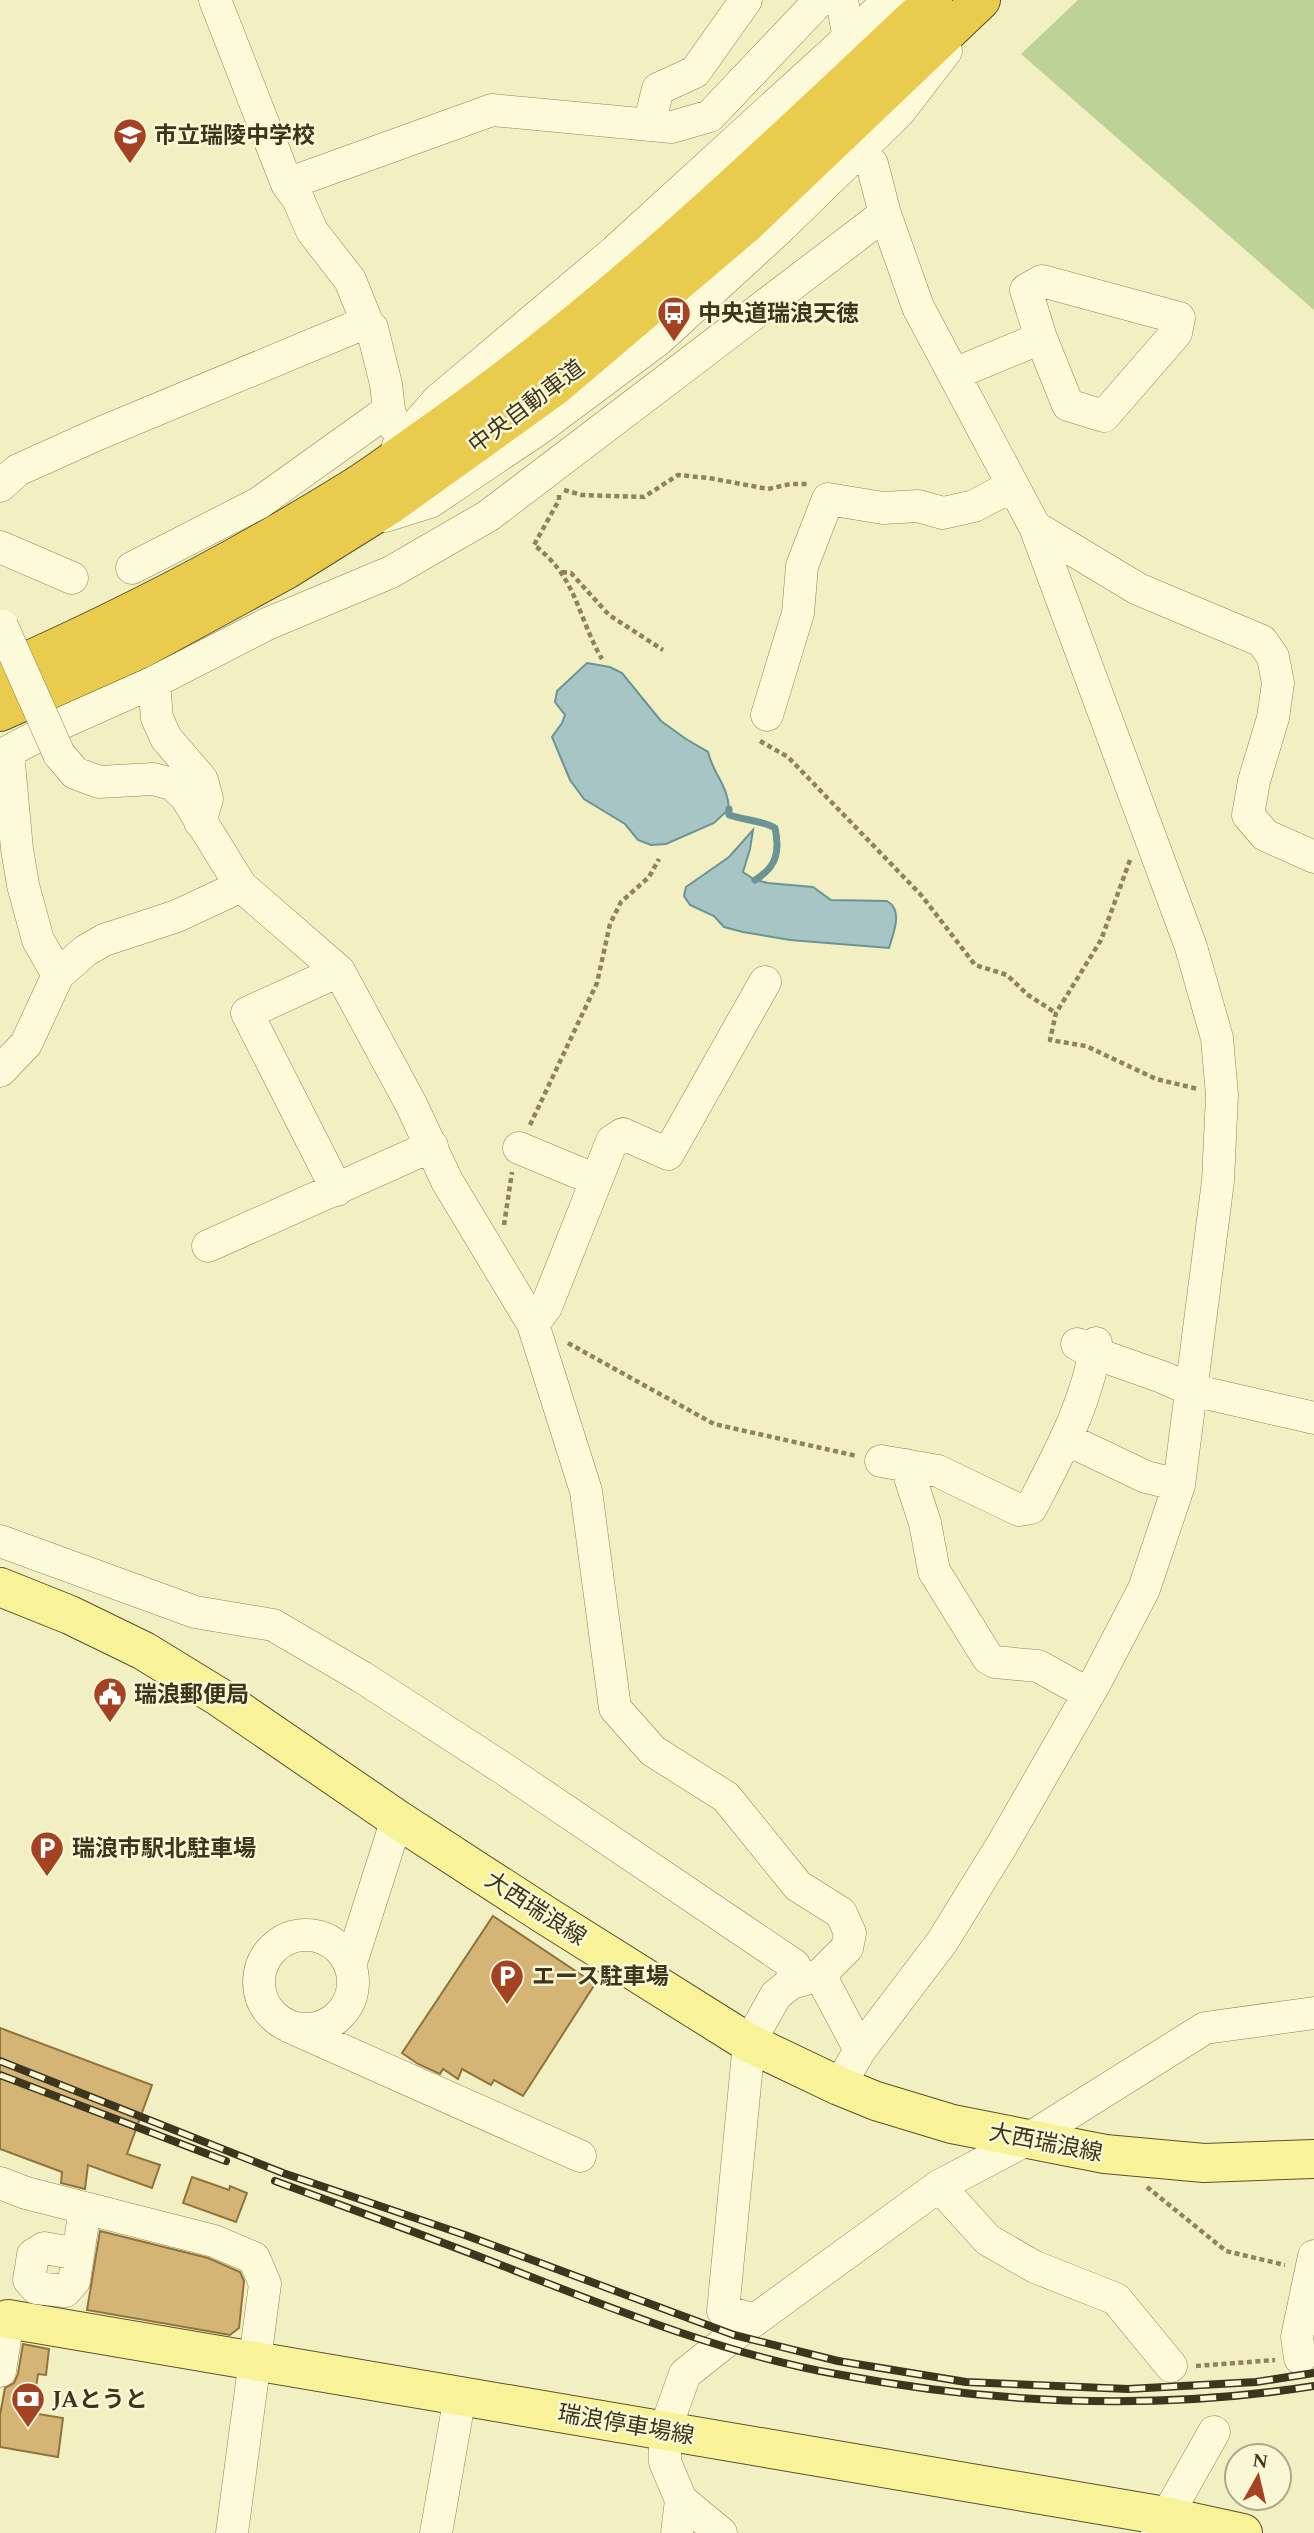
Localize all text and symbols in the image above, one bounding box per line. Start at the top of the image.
school or university icon: 市立瑞陵中学校 [111,116,149,165]
place label: 市立瑞陵中学校 [154,119,315,154]
bus stop icon: 中央道瑞浪天徳 [655,294,693,343]
place label: 中央道瑞浪天徳 [698,297,859,332]
street label: 中央自動車道 [461,352,593,463]
public building icon: 瑞浪郵便局 [91,1675,129,1724]
place label: 瑞浪郵便局 [134,1678,249,1713]
parking icon: 瑞浪市駅北駐車場 [28,1829,66,1878]
place label: 瑞浪市駅北駐車場 [72,1832,256,1867]
street label: 大西瑞浪線 [477,1863,593,1955]
parking icon: エース駐車場 [488,1957,526,2006]
place label: エース駐車場 [532,1960,669,1995]
street label: 大西瑞浪線 [986,2115,1105,2172]
bank icon: JAとうと [9,2380,47,2429]
place label: JAとうと [52,2383,148,2418]
street label: 瑞浪停車場線 [555,2396,697,2455]
north arrow [1223,2442,1293,2512]
text: N [1250,2446,1270,2477]

